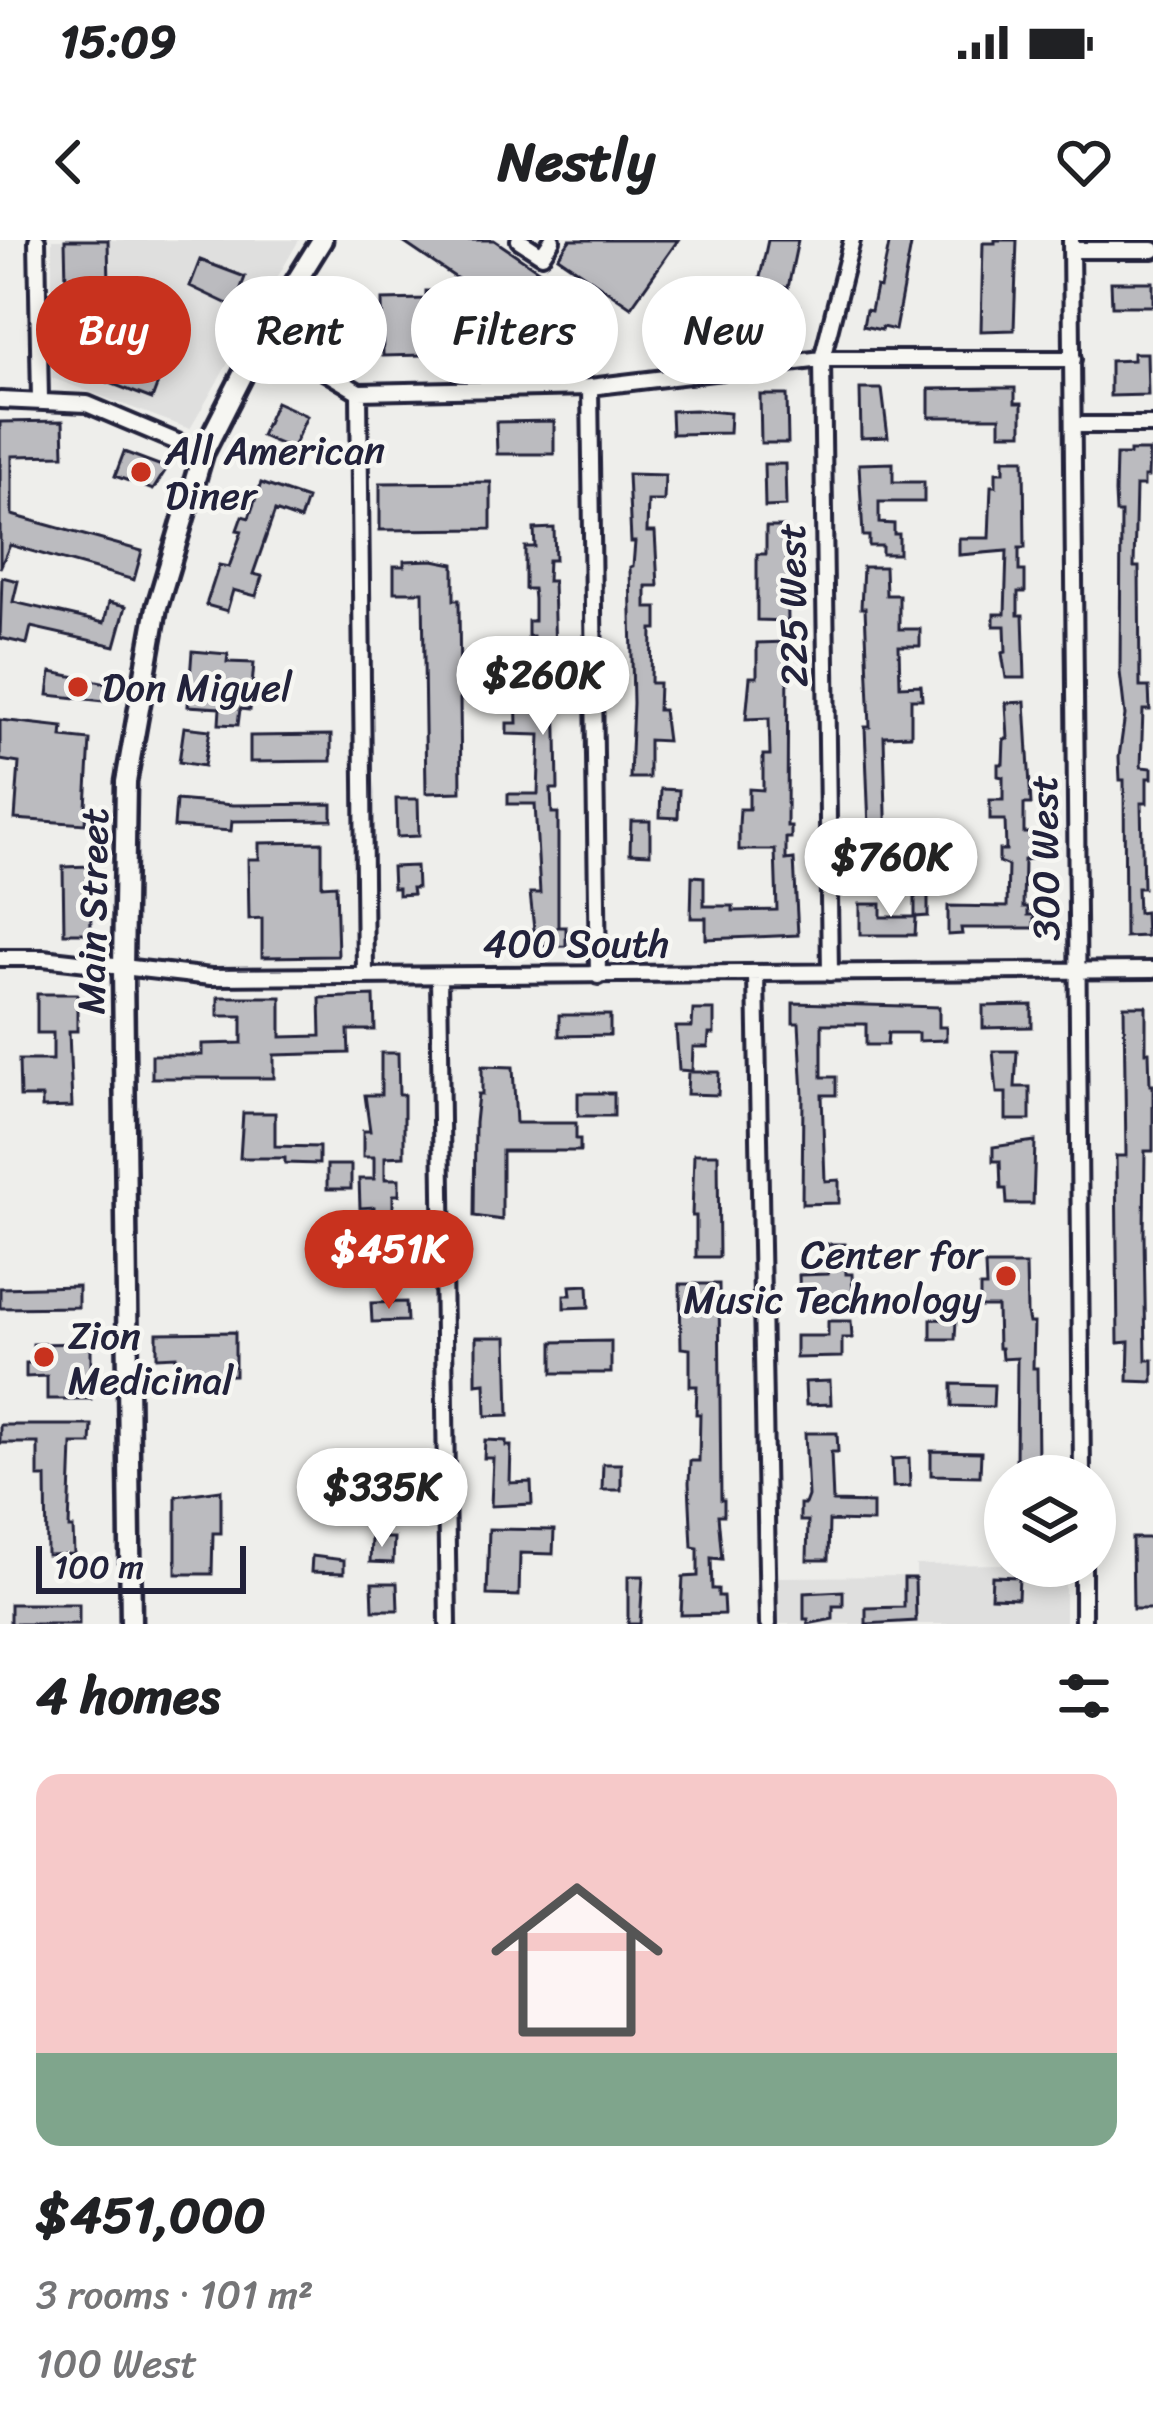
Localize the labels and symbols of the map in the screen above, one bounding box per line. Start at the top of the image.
place label: All American Diner [164,416,385,530]
marker: All American Diner [128,459,154,485]
street label: 225 West [757,522,828,688]
pin: $260K [459,636,627,738]
place label: Don Miguel [102,653,293,722]
marker: Don Miguel [65,674,91,700]
street label: 300 West [1009,774,1080,942]
street label: Main Street [56,807,129,1015]
pin: $760K [807,818,975,920]
street label: 400 South [483,909,669,978]
pin: $451K [305,1210,473,1312]
place label: Center for Music Technology [683,1220,984,1334]
marker: Center for Music Technology [993,1263,1019,1289]
place label: Zion Medicinal [68,1301,234,1415]
marker: Zion Medicinal [31,1344,57,1370]
pin: $335K [298,1448,466,1550]
scale bar [36,1540,246,1593]

